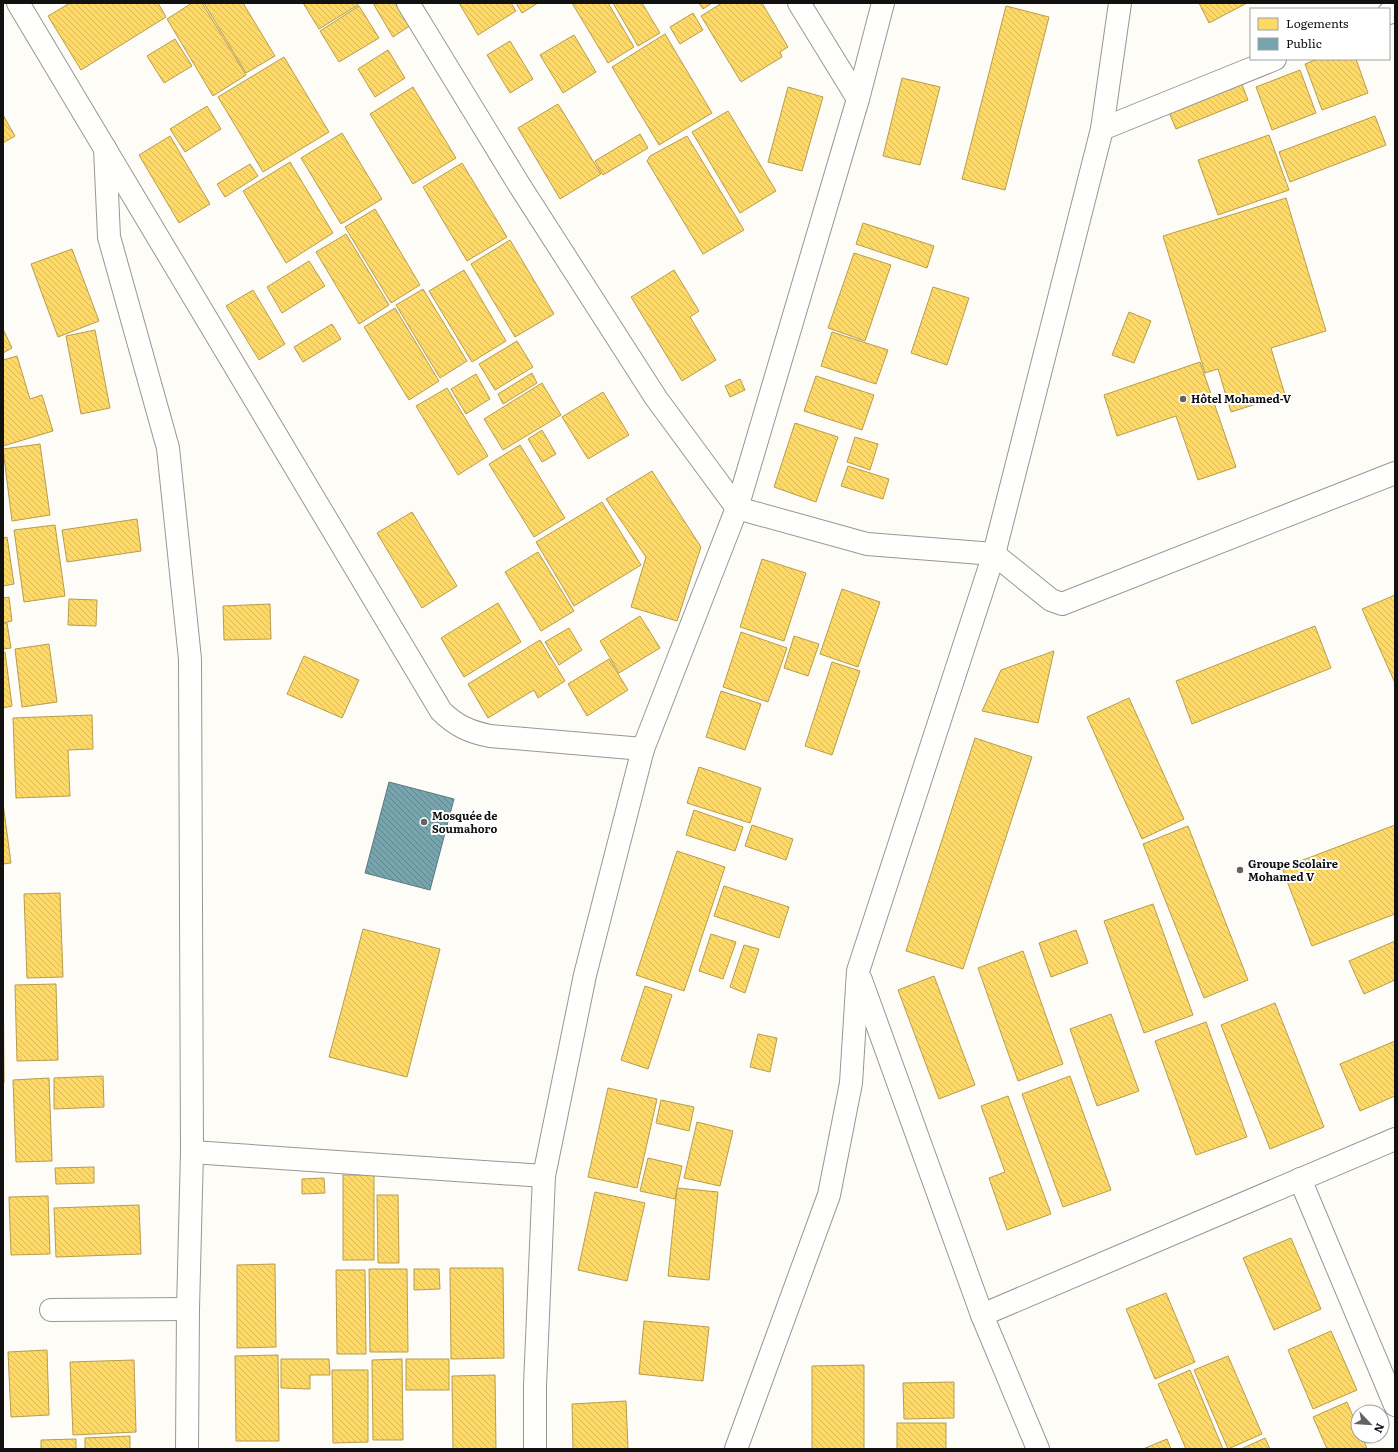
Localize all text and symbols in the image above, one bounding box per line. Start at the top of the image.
legend [1250,8,1390,60]
text: Logements [1286,14,1349,32]
text: Public [1286,34,1322,52]
place label: Hôtel Mohamed-V [1191,390,1292,406]
marker: Hôtel Mohamed-V [1178,394,1188,404]
place label: Mosquée de Soumahoro [432,807,497,836]
marker: Mosquée de Soumahoro [419,817,429,827]
place label: Groupe Scolaire Mohamed V [1248,855,1338,884]
marker: Groupe Scolaire Mohamed V [1235,865,1245,875]
north arrow [1350,1404,1390,1444]
text: N [1371,1421,1389,1436]

